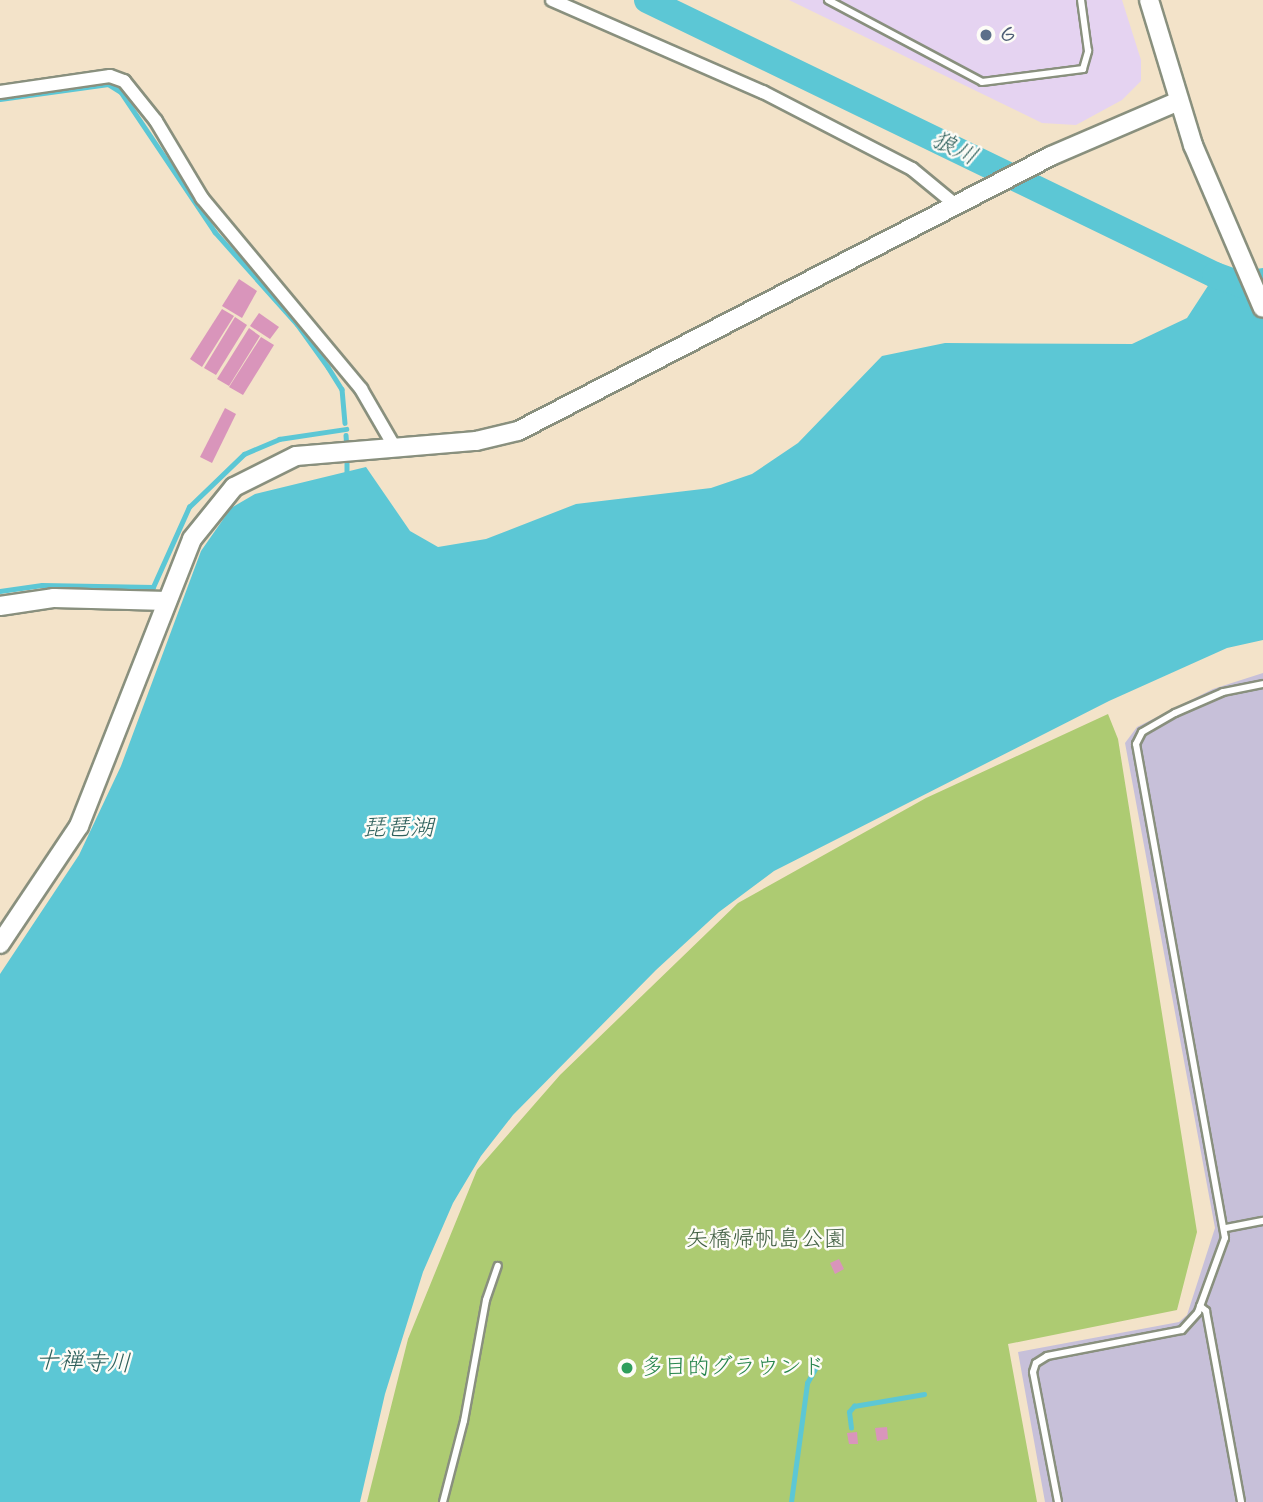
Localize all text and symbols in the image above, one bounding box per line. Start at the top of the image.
place label: G [1000,21,1015,49]
marker: G [978,27,994,43]
water label: 狼川 [926,126,982,172]
water label: 琵琶湖 [362,815,434,843]
park label: 矢橋帰帆島公園 [686,1226,846,1254]
water label: 十禅寺川 [35,1347,131,1379]
place label: 多目的グラウンド [641,1354,825,1382]
marker: 多目的グラウンド [619,1360,635,1376]

